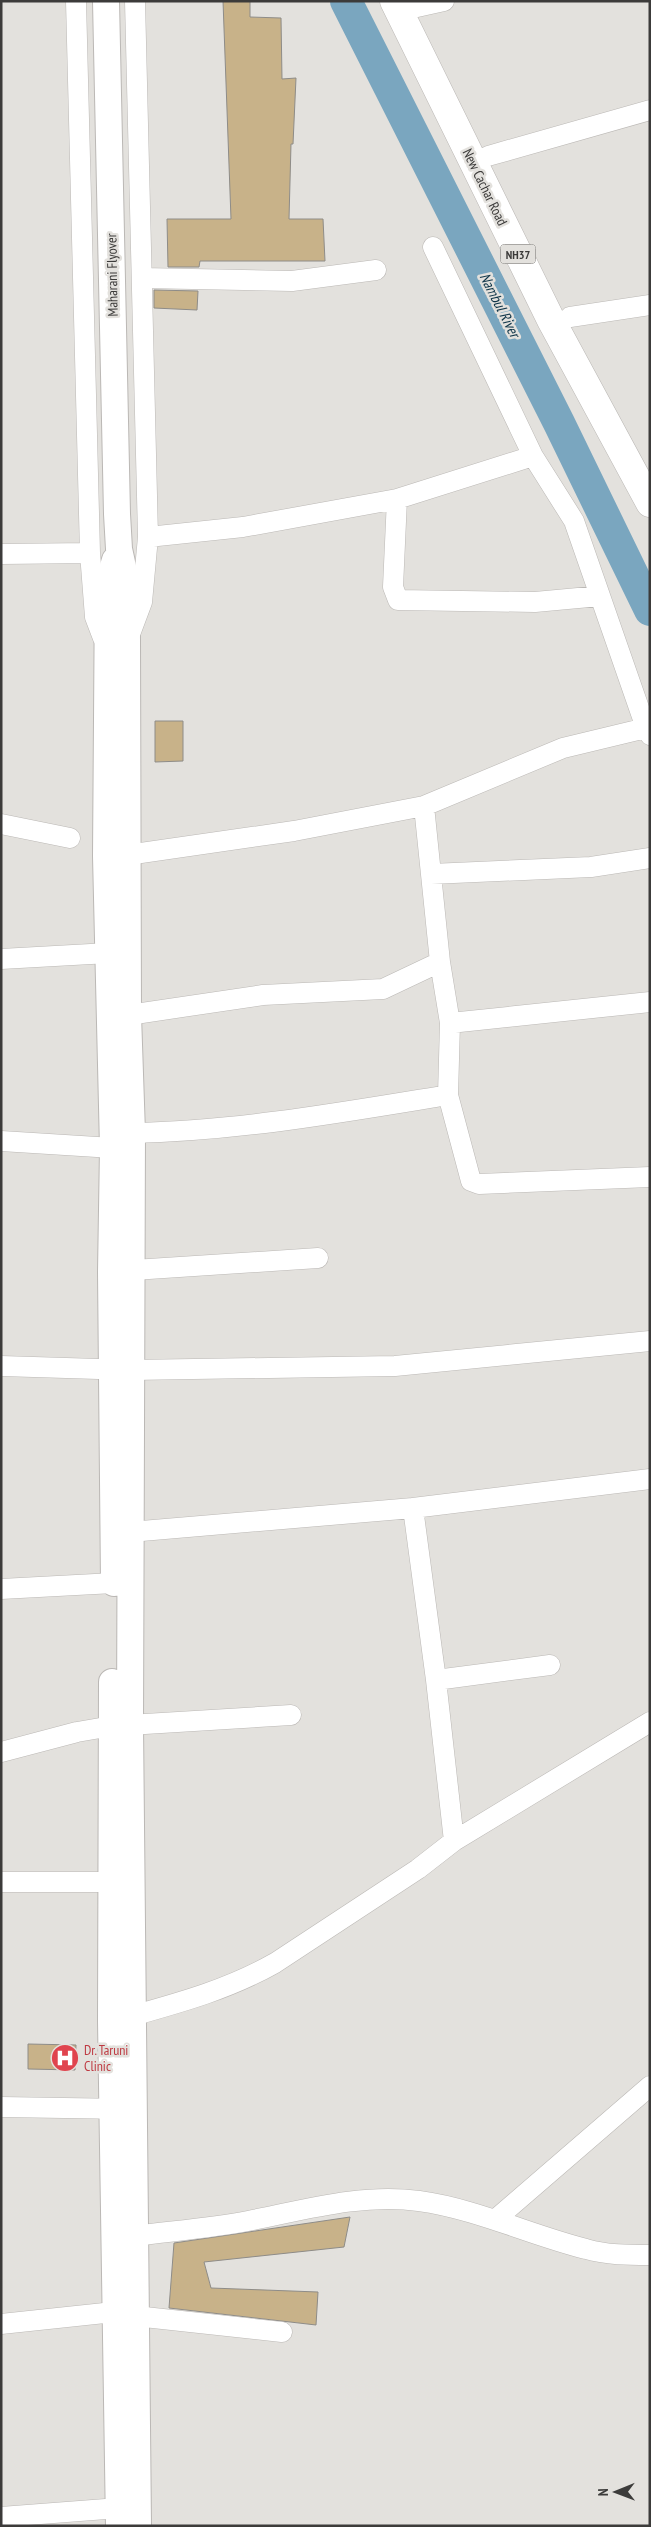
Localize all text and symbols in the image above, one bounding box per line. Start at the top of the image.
street label: New Cachar Road [459,146,511,228]
street label: Maharani Flyover [102,233,122,317]
road number: NH37 [500,244,536,264]
water label: Nambul River [476,269,525,342]
place label: Dr. Taruni Clinic [84,2041,128,2075]
hospital icon: Dr. Taruni Clinic [50,2043,80,2073]
north arrow [591,2467,641,2517]
text: N [594,2488,612,2496]

